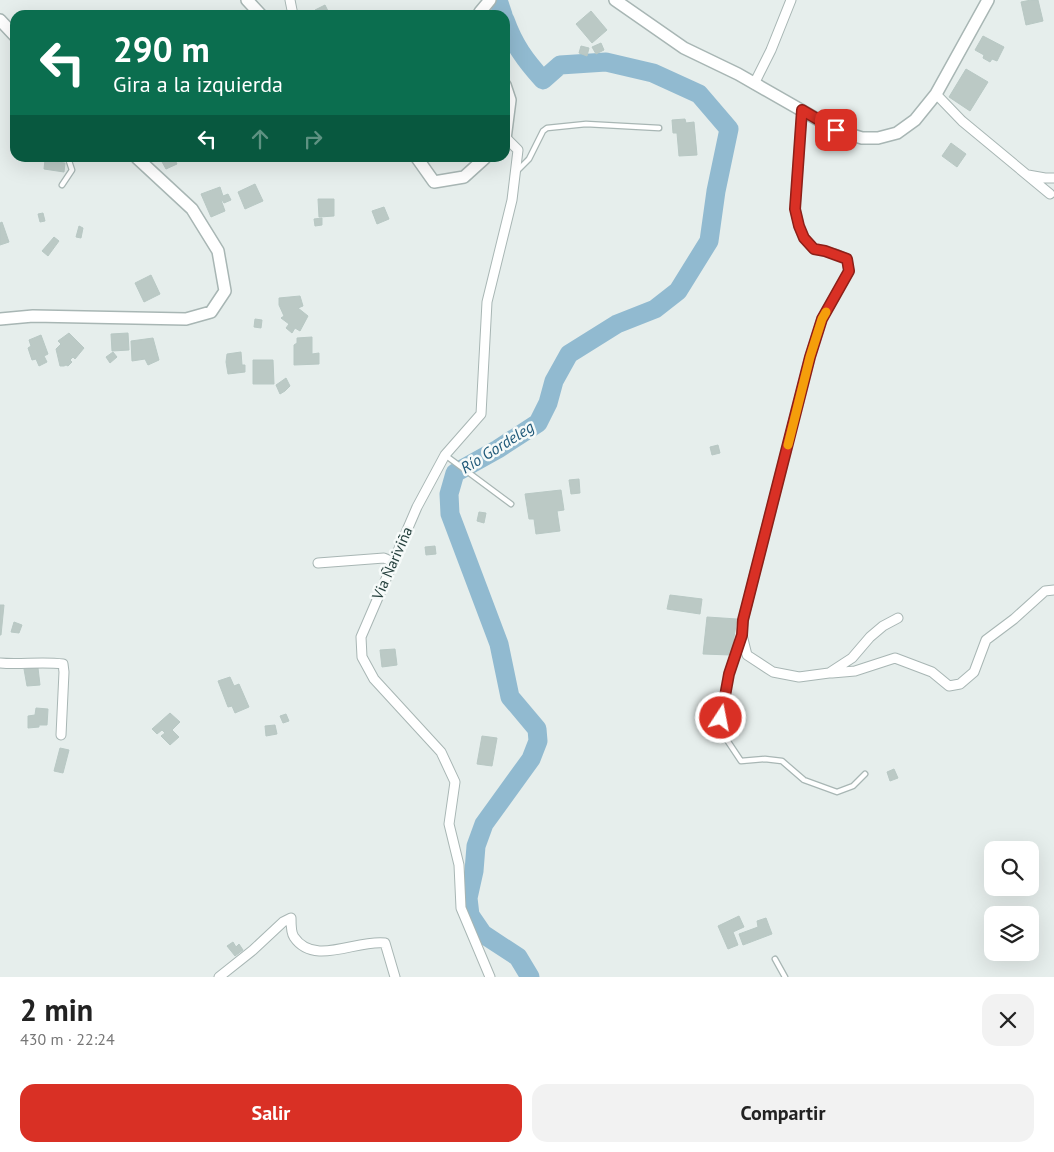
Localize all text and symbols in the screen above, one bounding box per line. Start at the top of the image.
text: 290 m [113,26,210,72]
icon: left [30,30,95,95]
text: Gira a la izquierda [113,70,283,98]
pin [815,109,857,151]
icon: arrive [822,116,850,144]
icon: left [193,125,221,153]
icon: ahead [246,125,274,153]
icon: right [299,125,327,153]
water label: Río Gordeleg [456,417,538,477]
street label: Via Ñariviña [367,524,416,603]
position arrow [694,691,746,743]
map controls [984,841,1039,961]
button: search [984,841,1039,896]
button: layers [984,906,1039,961]
text: 2 min [20,990,93,1029]
button: close [982,994,1034,1046]
text: 430 m · 22:24 [20,1029,115,1049]
button: Salir [20,1084,522,1142]
button: Compartir [532,1084,1034,1142]

